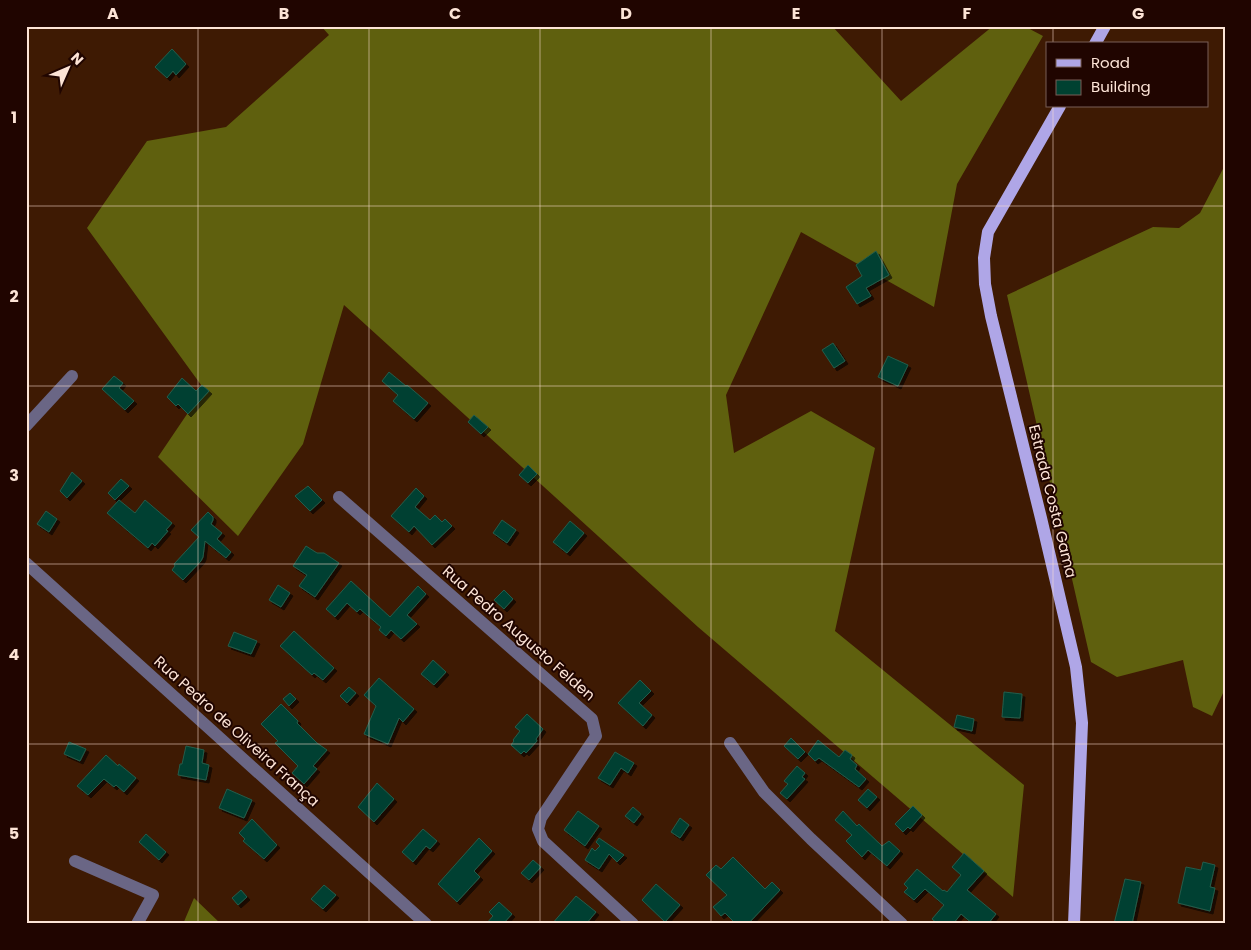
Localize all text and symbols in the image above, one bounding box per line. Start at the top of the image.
text: A [107,2,119,25]
text: B [279,2,289,25]
text: C [449,2,461,25]
text: D [620,2,632,25]
text: E [792,2,800,25]
text: F [963,2,972,25]
text: G [1132,2,1144,25]
north arrow [42,42,92,92]
legend [1046,42,1208,108]
text: N [66,48,88,70]
text: Road [1091,52,1130,73]
text: Building [1091,76,1151,97]
text: 1 [11,106,17,129]
text: 2 [9,285,19,308]
street label: Estrada Costa Gama [1024,422,1082,580]
text: 3 [9,464,19,487]
street label: Rua Pedro Augusto Felden [438,561,600,705]
text: 4 [9,643,20,666]
street label: Rua Pedro de Oliveira França [150,651,324,811]
text: 5 [9,822,19,845]

